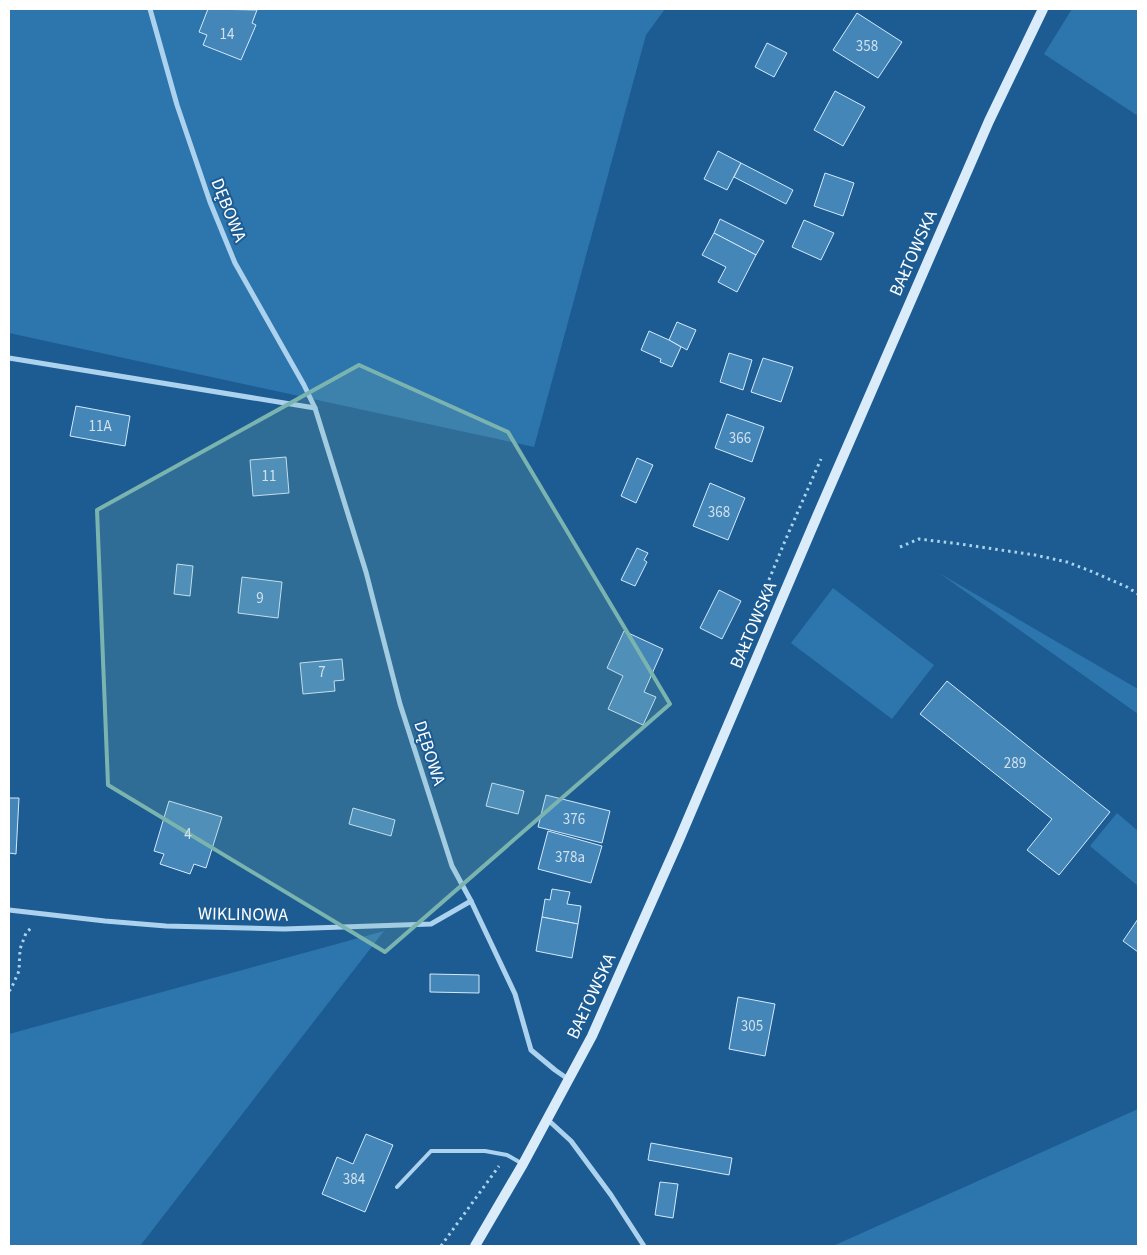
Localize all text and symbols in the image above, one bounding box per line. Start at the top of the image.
house number: 14 [220,24,235,45]
house number: 358 [856,36,878,57]
street label: DĘBOWA [204,174,253,246]
street label: BAŁTOWSKA [883,206,944,300]
house number: 11A [88,416,112,437]
house number: 366 [729,428,751,449]
house number: 11 [262,466,276,487]
house number: 368 [708,502,730,523]
street label: BAŁTOWSKA [724,578,783,672]
house number: 9 [256,588,264,609]
house number: 7 [318,662,326,683]
street label: DĘBOWA [407,717,452,789]
house number: 289 [1004,753,1026,774]
house number: 376 [563,809,585,830]
house number: 4 [184,824,192,845]
house number: 378a [555,847,585,868]
street label: WIKLINOWA [198,901,289,928]
street label: BAŁTOWSKA [561,949,622,1043]
house number: 305 [741,1016,763,1037]
house number: 384 [343,1169,366,1190]

